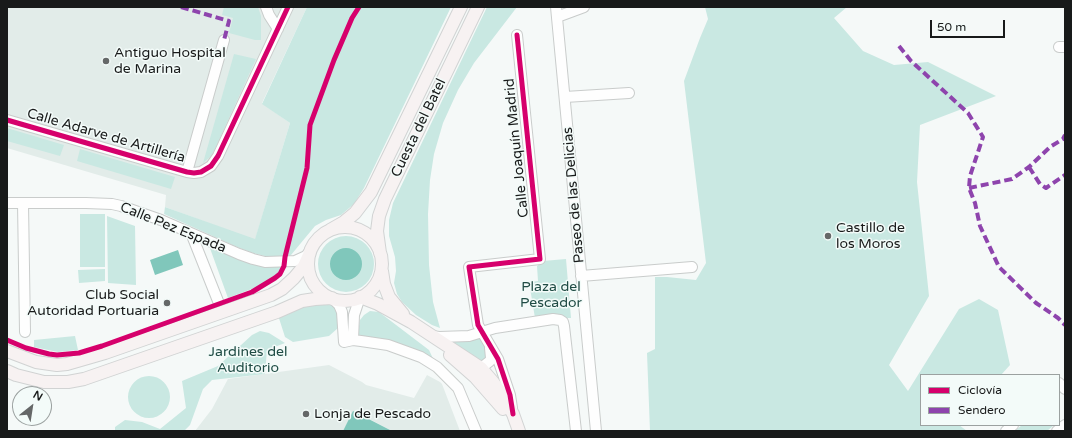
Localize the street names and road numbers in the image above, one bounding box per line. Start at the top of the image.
street label: Cuesta del Batel [388,76,450,180]
street label: Calle Joaquín Madrid [501,78,533,218]
street label: Calle Adarve de Artillería [25,105,187,167]
street label: Paseo de las Delicias [560,126,588,264]
street label: Calle Pez Espada [118,199,228,257]

